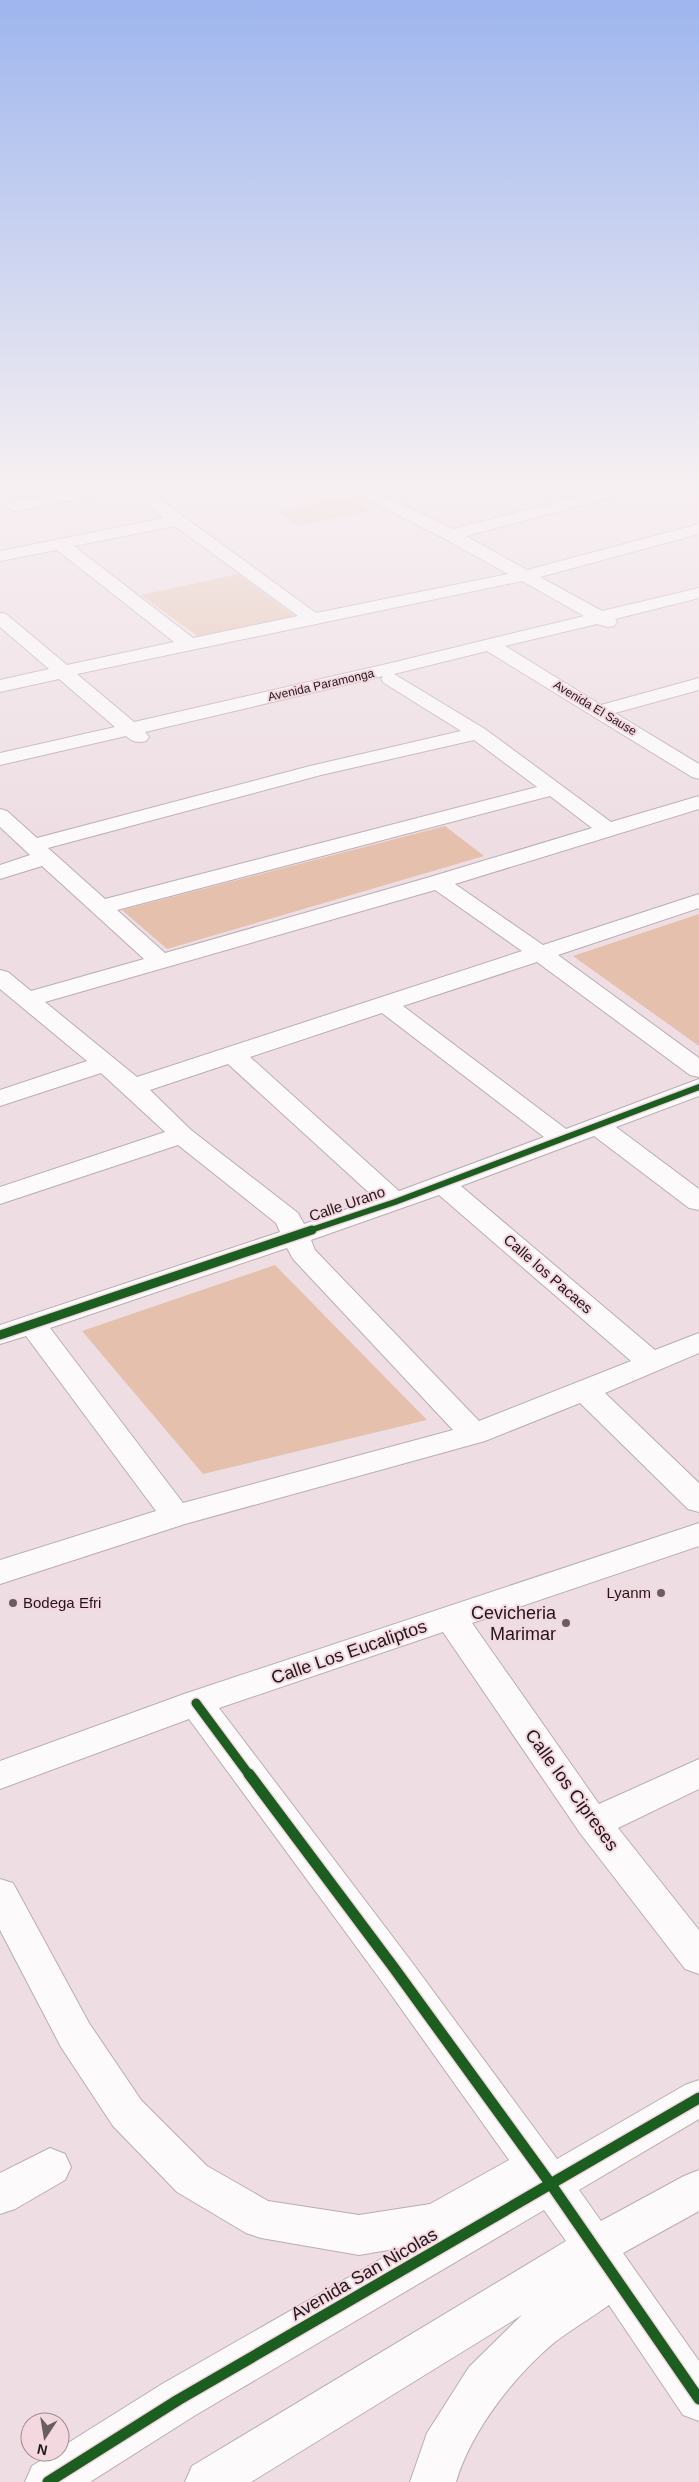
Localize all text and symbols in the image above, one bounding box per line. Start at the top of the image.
street label: Avenida Paramonga [267,666,376,704]
street label: Avenida El Sause [551,678,639,739]
street label: Calle Urano [307,1183,387,1224]
street label: Calle los Pacaes [501,1231,596,1317]
place label: Lyanm [607,1584,651,1601]
marker: Lyanm [655,1587,667,1599]
place label: Bodega Efri [23,1594,101,1611]
marker: Bodega Efri [7,1597,19,1609]
place label: Cevicheria Marimar [471,1603,557,1644]
street label: Calle Los Eucaliptos [269,1616,429,1688]
marker: Cevicheria Marimar [560,1617,572,1629]
street label: Calle los Cipreses [521,1725,623,1855]
street label: Avenida San Nicolas [287,2224,441,2324]
north arrow [20,2412,70,2462]
text: N [36,2441,49,2459]

